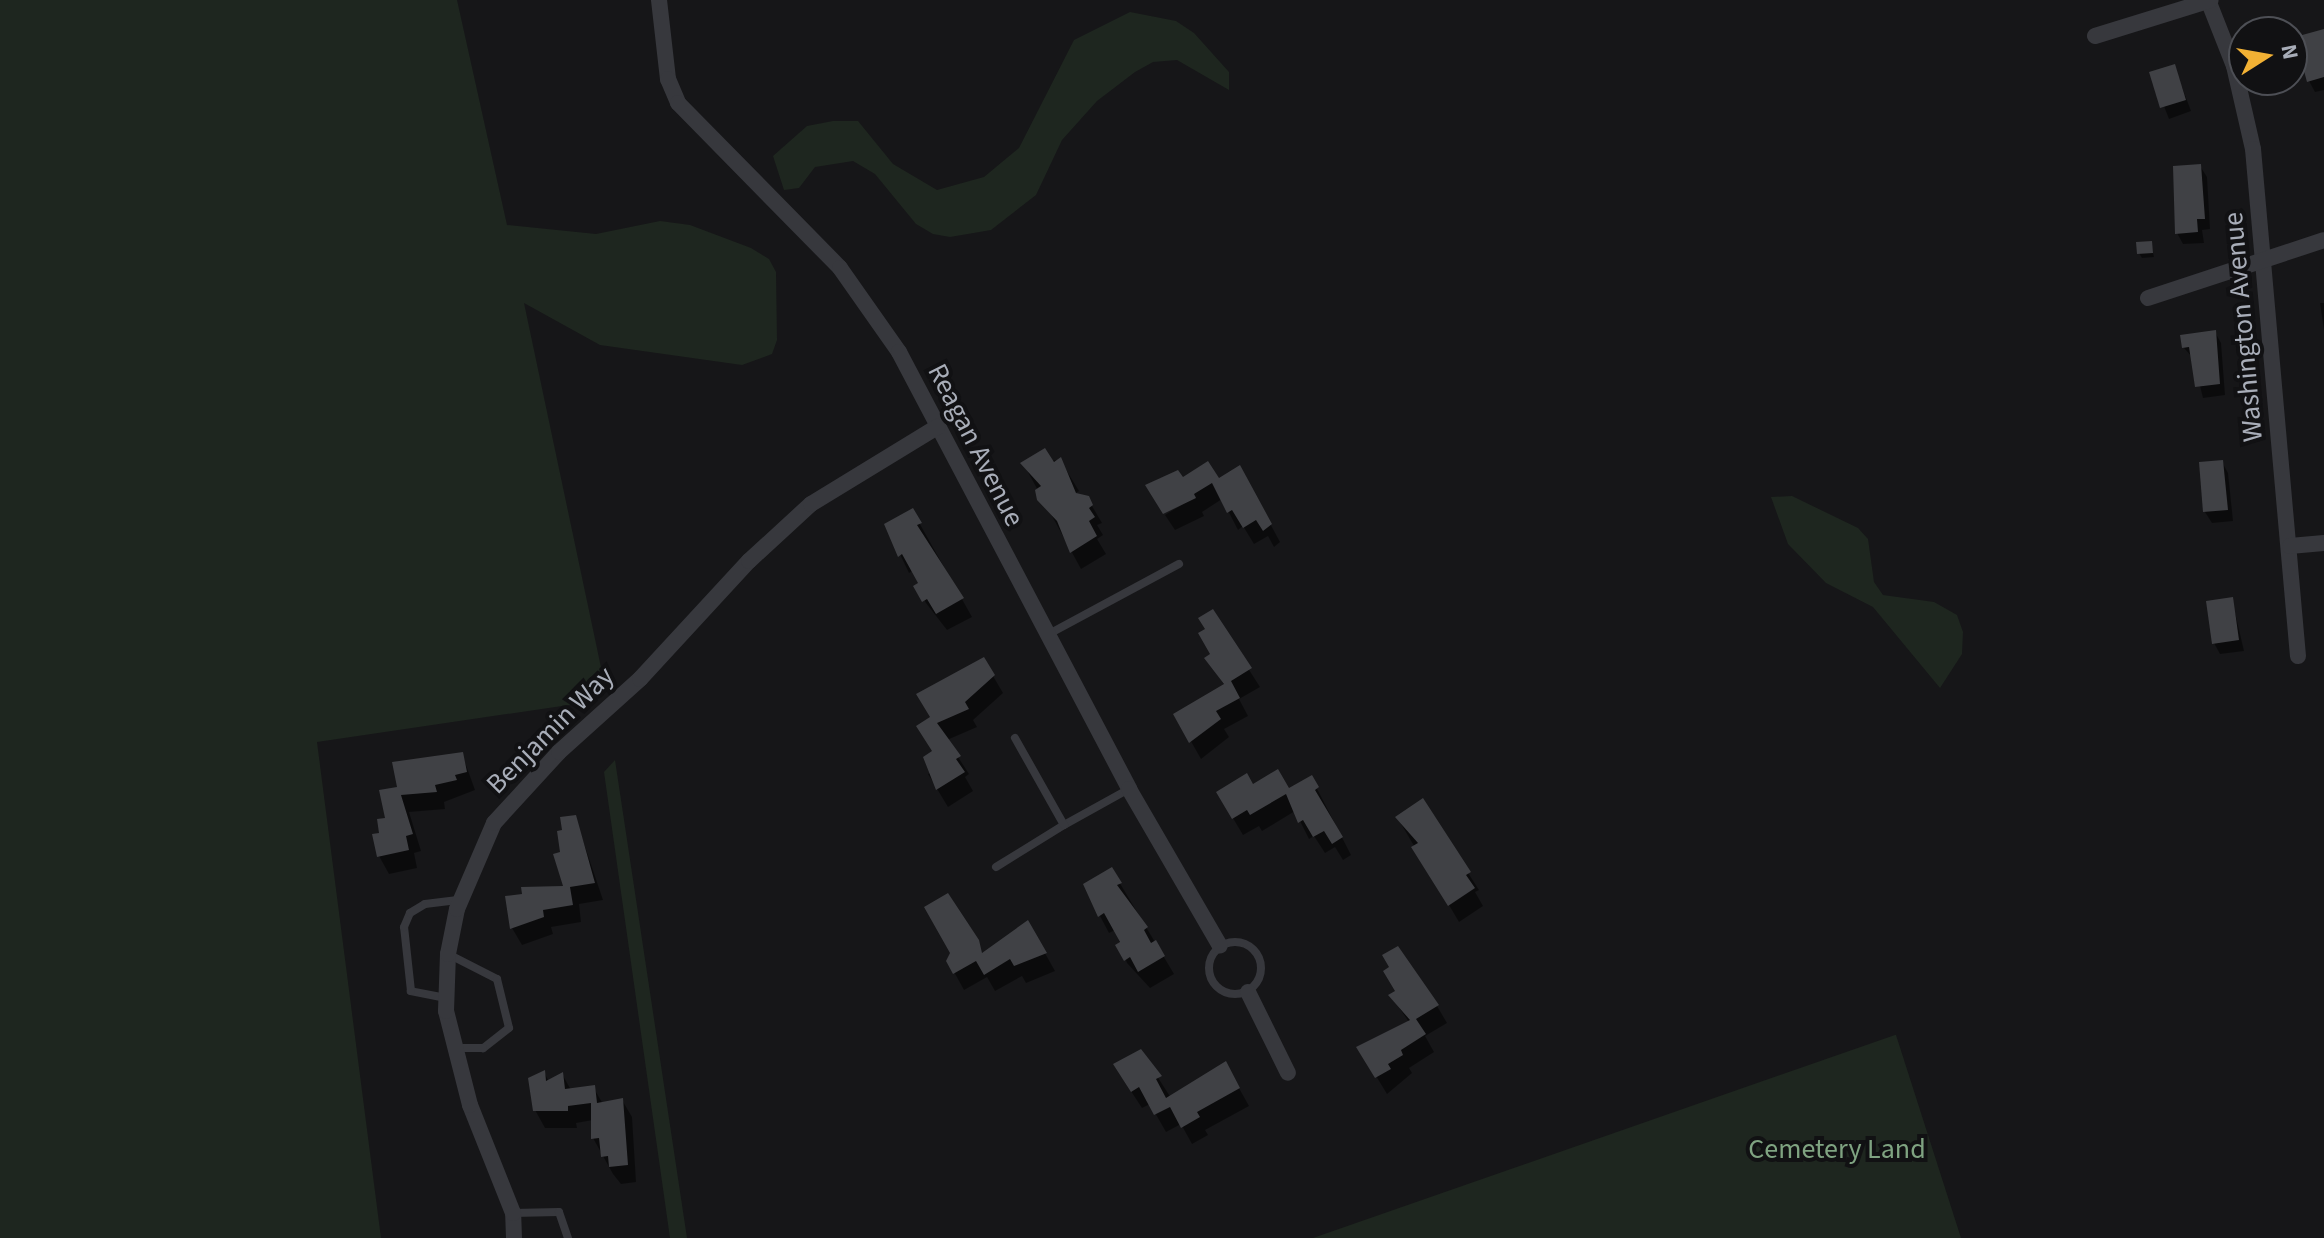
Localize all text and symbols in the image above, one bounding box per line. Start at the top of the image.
north arrow [2228,16,2308,96]
text: N [2272,42,2307,62]
street label: Washington Avenue [2216,211,2270,443]
street label: Reagan Avenue [921,358,1031,532]
street label: Benjamin Way [479,659,621,801]
park label: Cemetery Land [1748,1132,1926,1166]

